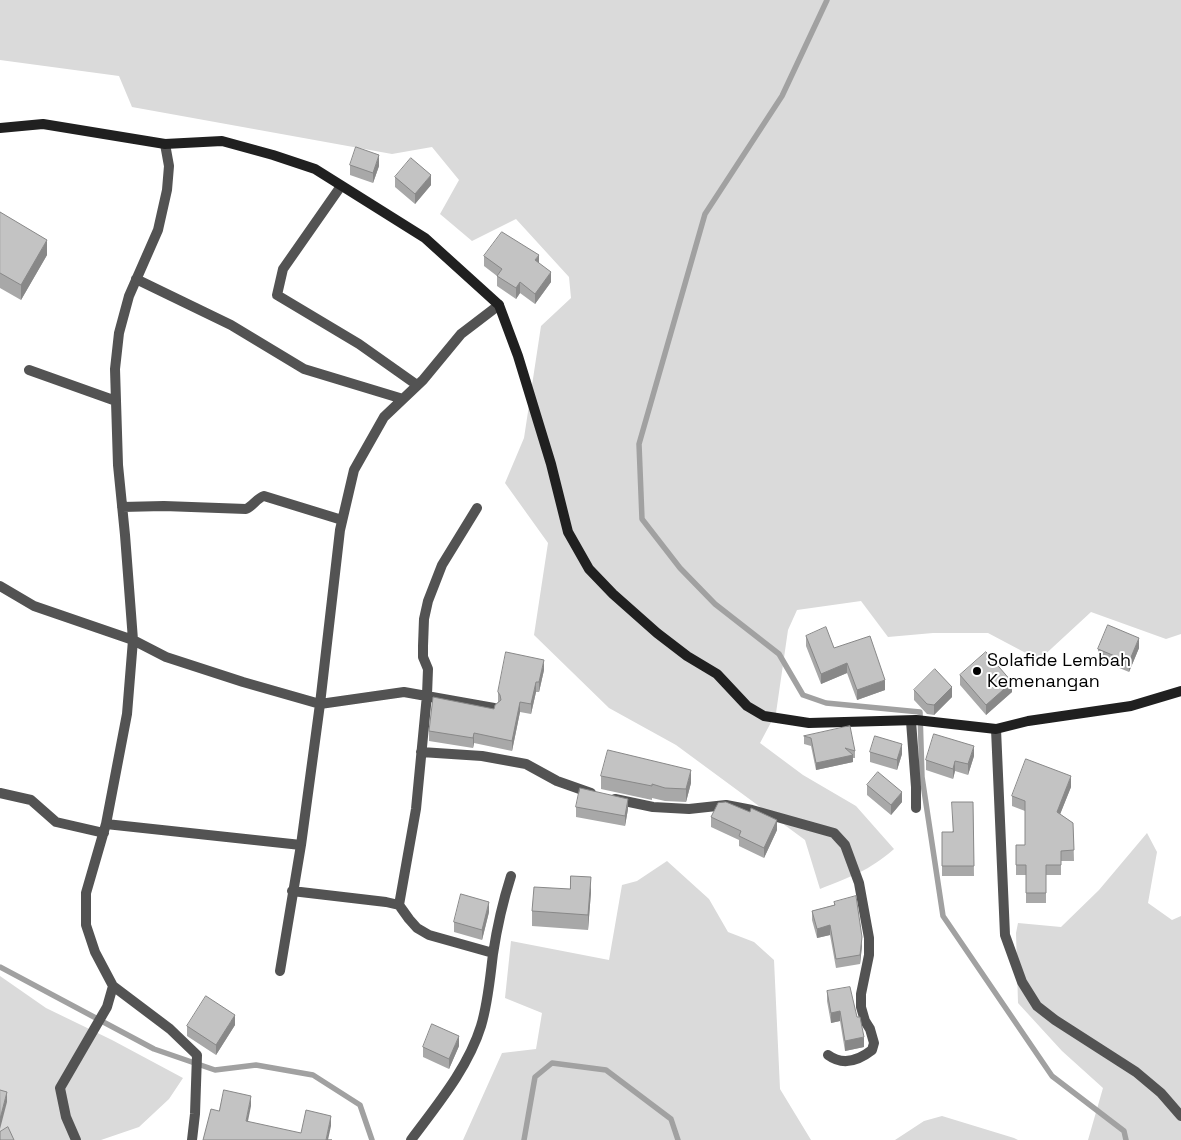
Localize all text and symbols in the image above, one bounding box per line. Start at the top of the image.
place label: Solafide Lembah Kemenangan [987,650,1131,692]
marker: Solafide Lembah Kemenangan [971,665,983,677]

